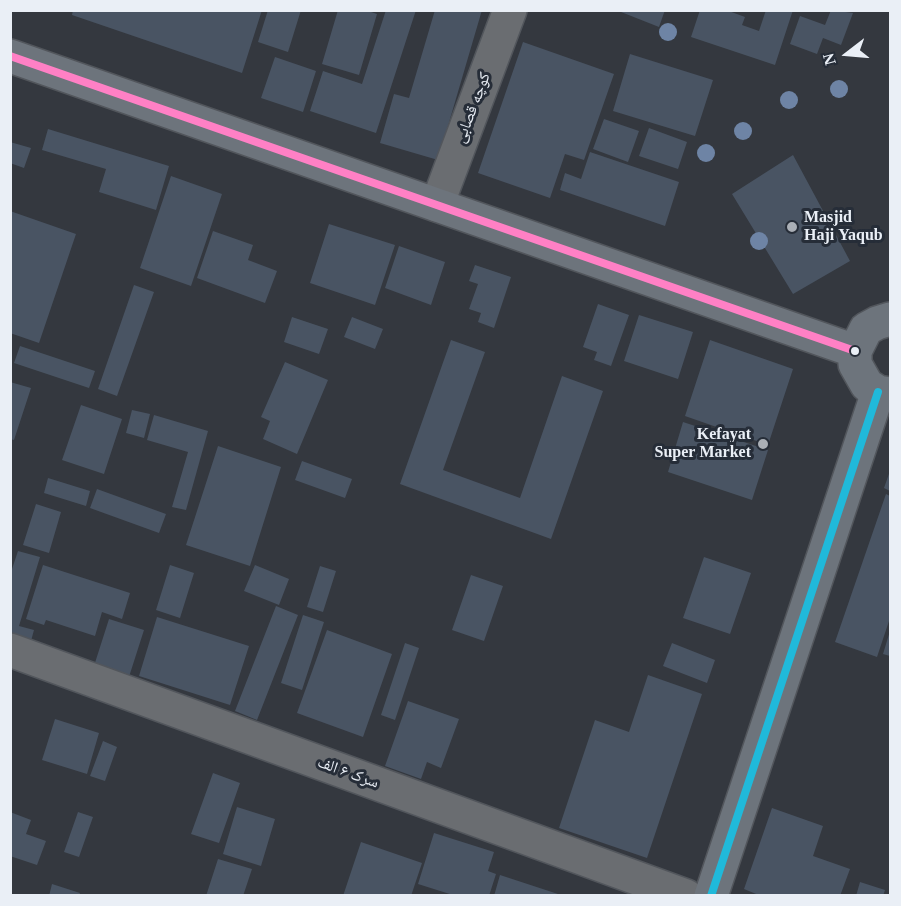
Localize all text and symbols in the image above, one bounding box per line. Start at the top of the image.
north arrow [817,24,877,84]
text: N [819,51,839,67]
street label: کوچه قصابی [451,70,495,146]
place label: Masjid Haji Yaqub [804,208,883,246]
marker: Masjid Haji Yaqub [785,220,799,234]
unlabelled marker [849,345,861,357]
place label: Kefayat Super Market [655,425,751,463]
marker: Kefayat Super Market [756,437,770,451]
street label: سرک ۶ الف [315,753,381,793]

